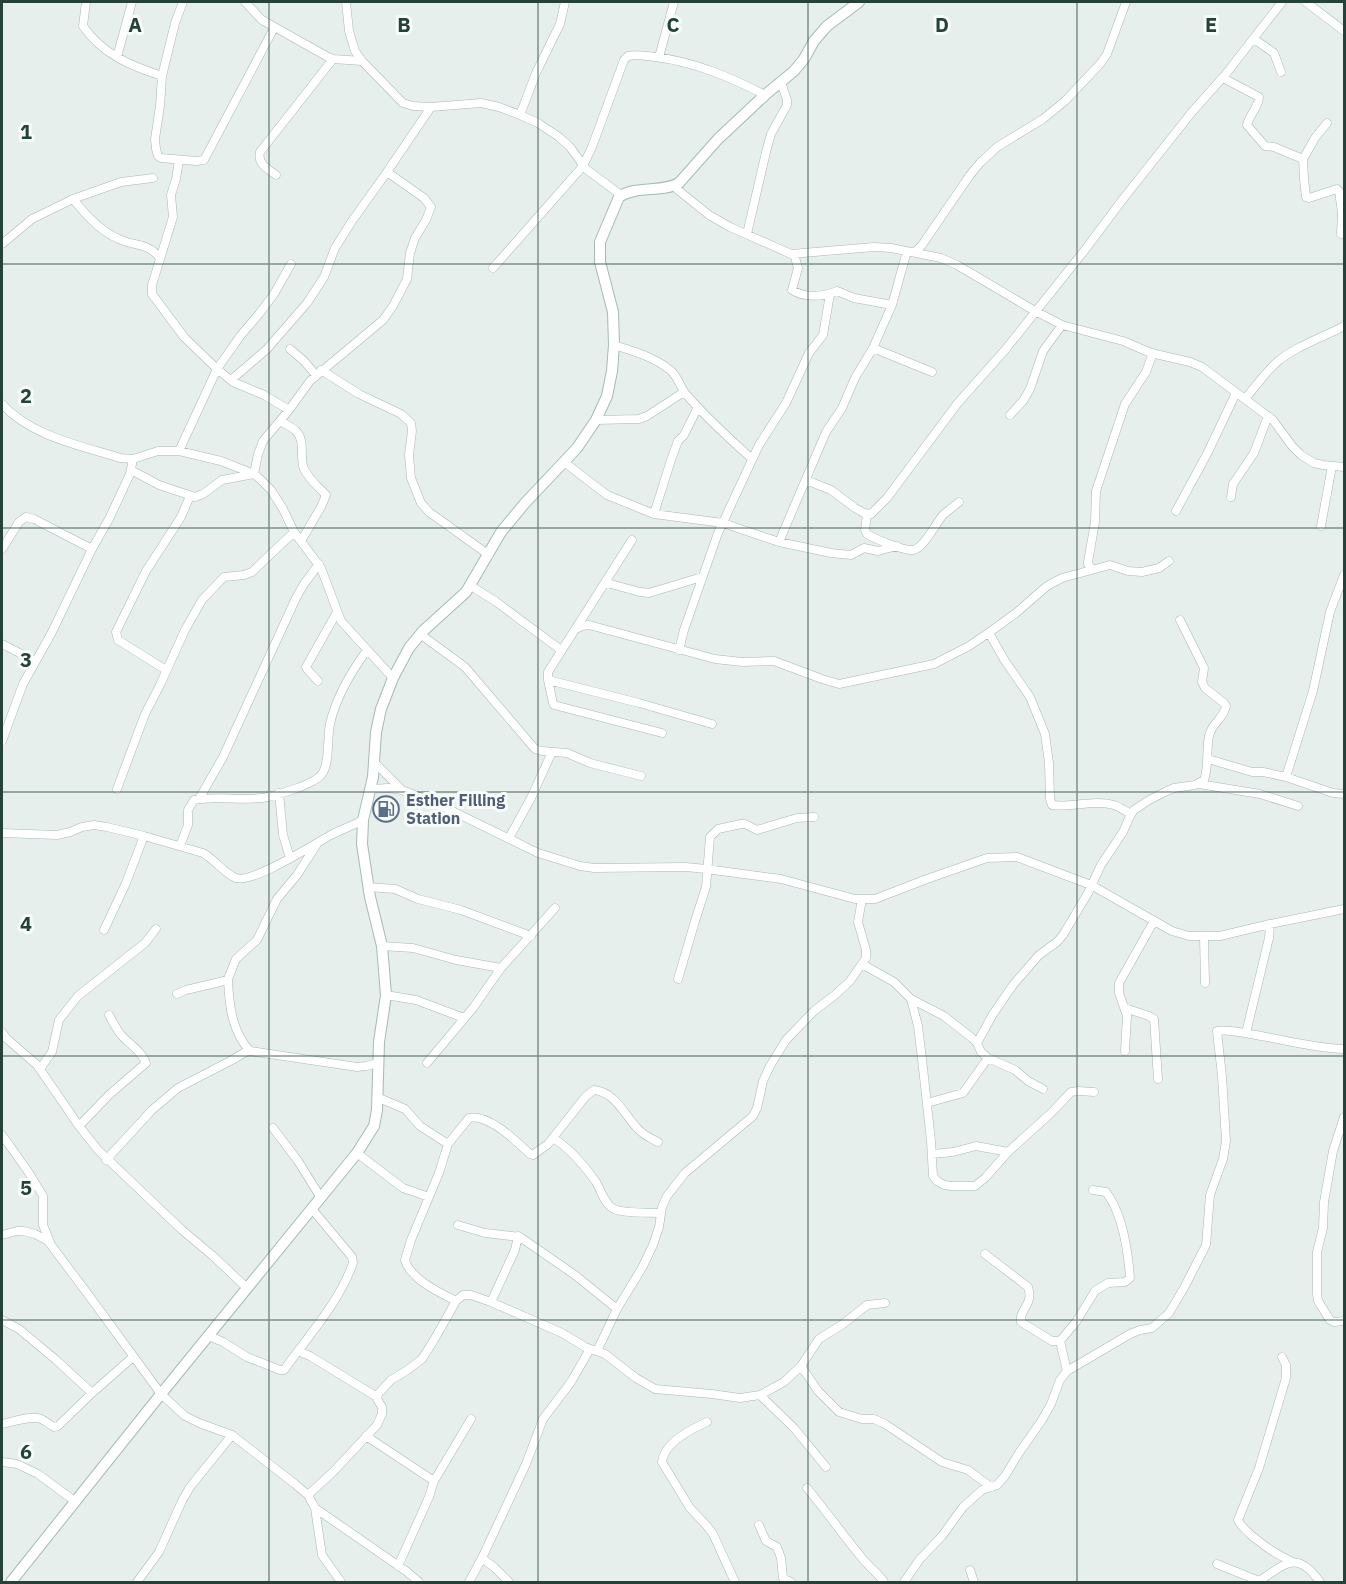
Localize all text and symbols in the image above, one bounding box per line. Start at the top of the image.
text: A [128,11,142,38]
text: B [397,11,411,38]
text: C [666,11,680,38]
text: D [935,11,949,38]
text: E [1205,11,1217,38]
text: 1 [20,118,32,145]
text: 2 [20,382,32,409]
text: 3 [20,646,32,673]
place label: Esther Filling Station [406,790,505,828]
fuel station icon: Esther Filling Station [371,794,401,824]
text: 4 [20,910,32,937]
text: 5 [20,1174,32,1201]
text: 6 [20,1438,32,1465]

